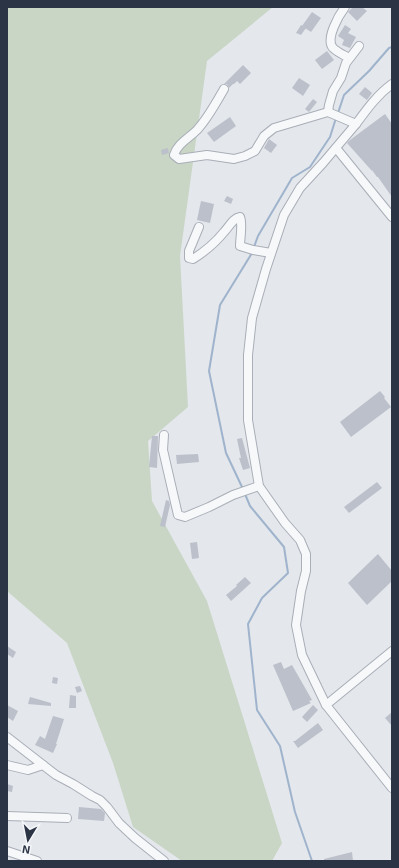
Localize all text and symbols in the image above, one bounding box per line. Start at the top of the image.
north arrow [8,820,48,860]
text: N [21,843,31,857]

